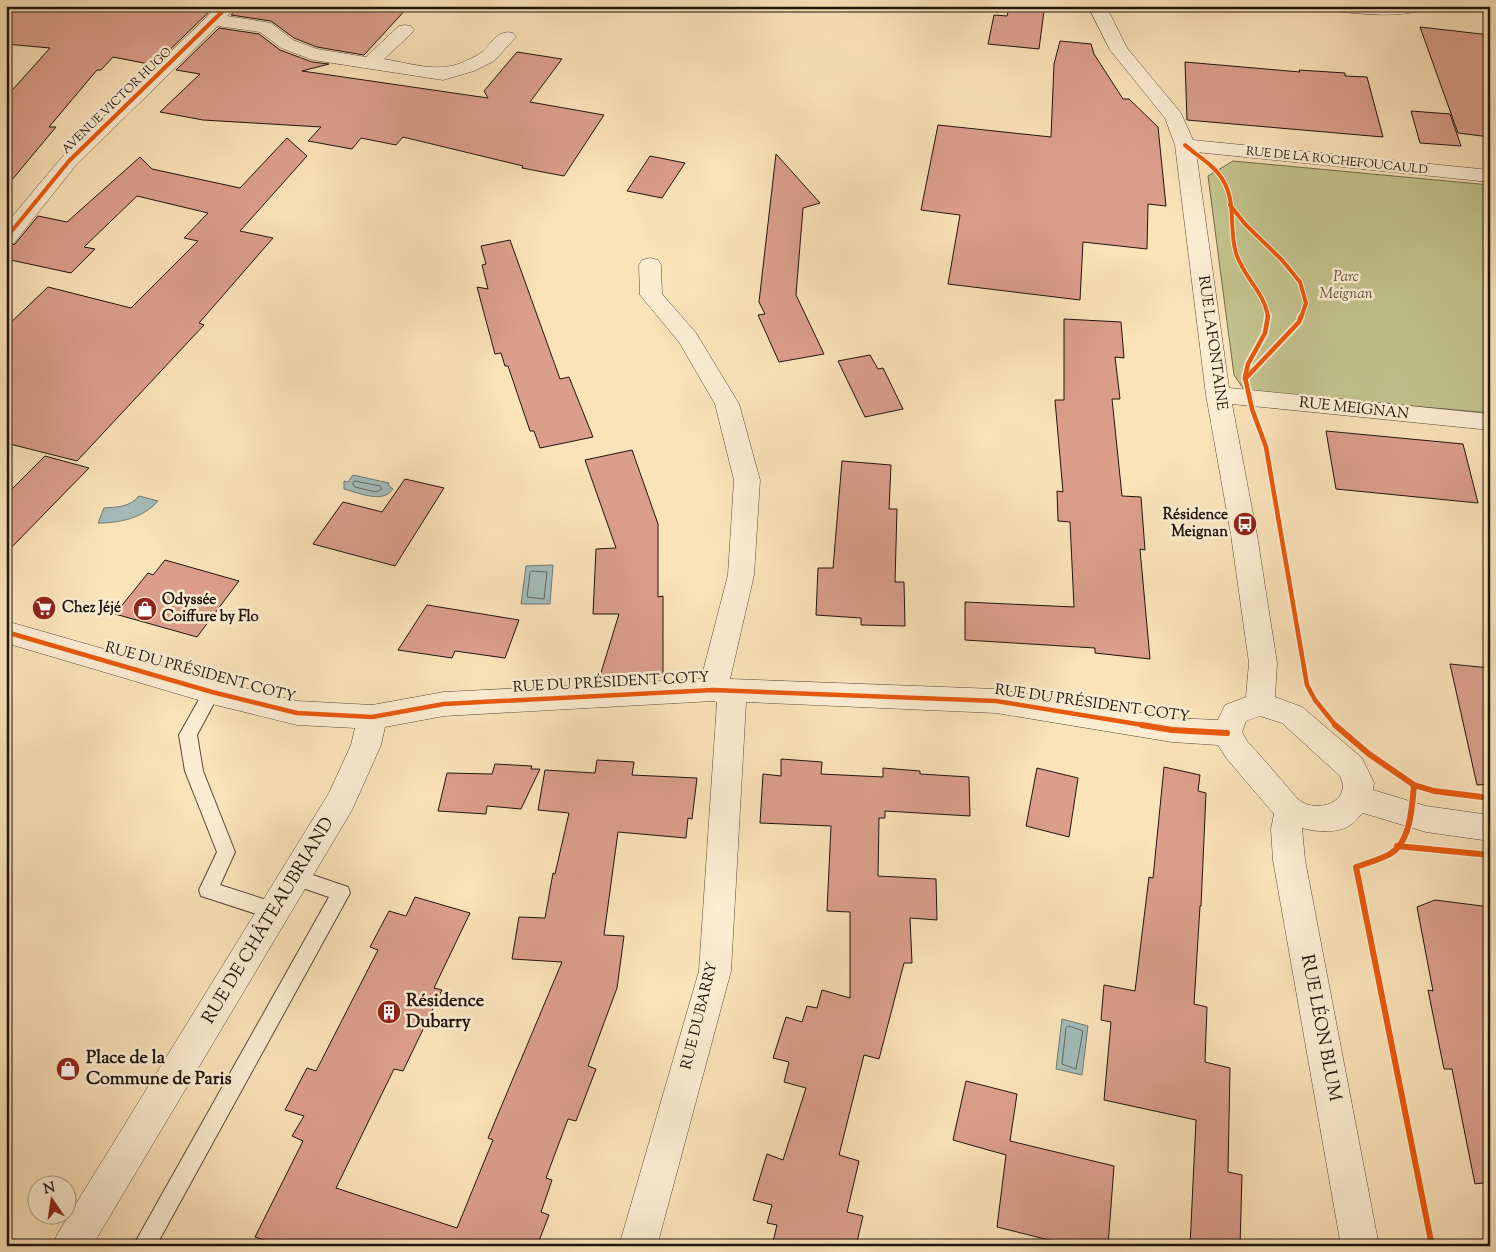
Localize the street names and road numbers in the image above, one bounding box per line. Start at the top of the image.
street label: AVENUE VICTOR HUGO [58,44,176,158]
street label: RUE DE LA ROCHEFOUCAULD [1245,143,1429,179]
street label: RUE LAFONTAINE [1192,274,1232,412]
street label: RUE MEIGNAN [1298,393,1410,425]
street label: RUE DU PRÉSIDENT COTY [102,636,298,709]
street label: RUE DU PRÉSIDENT COTY [512,666,710,699]
street label: RUE DU PRÉSIDENT COTY [993,679,1191,728]
street label: RUE DE CHÂTEAUBRIAND [196,812,341,1029]
street label: RUE LÉON BLUM [1293,952,1347,1104]
street label: RUE DUBARRY [677,960,724,1072]

